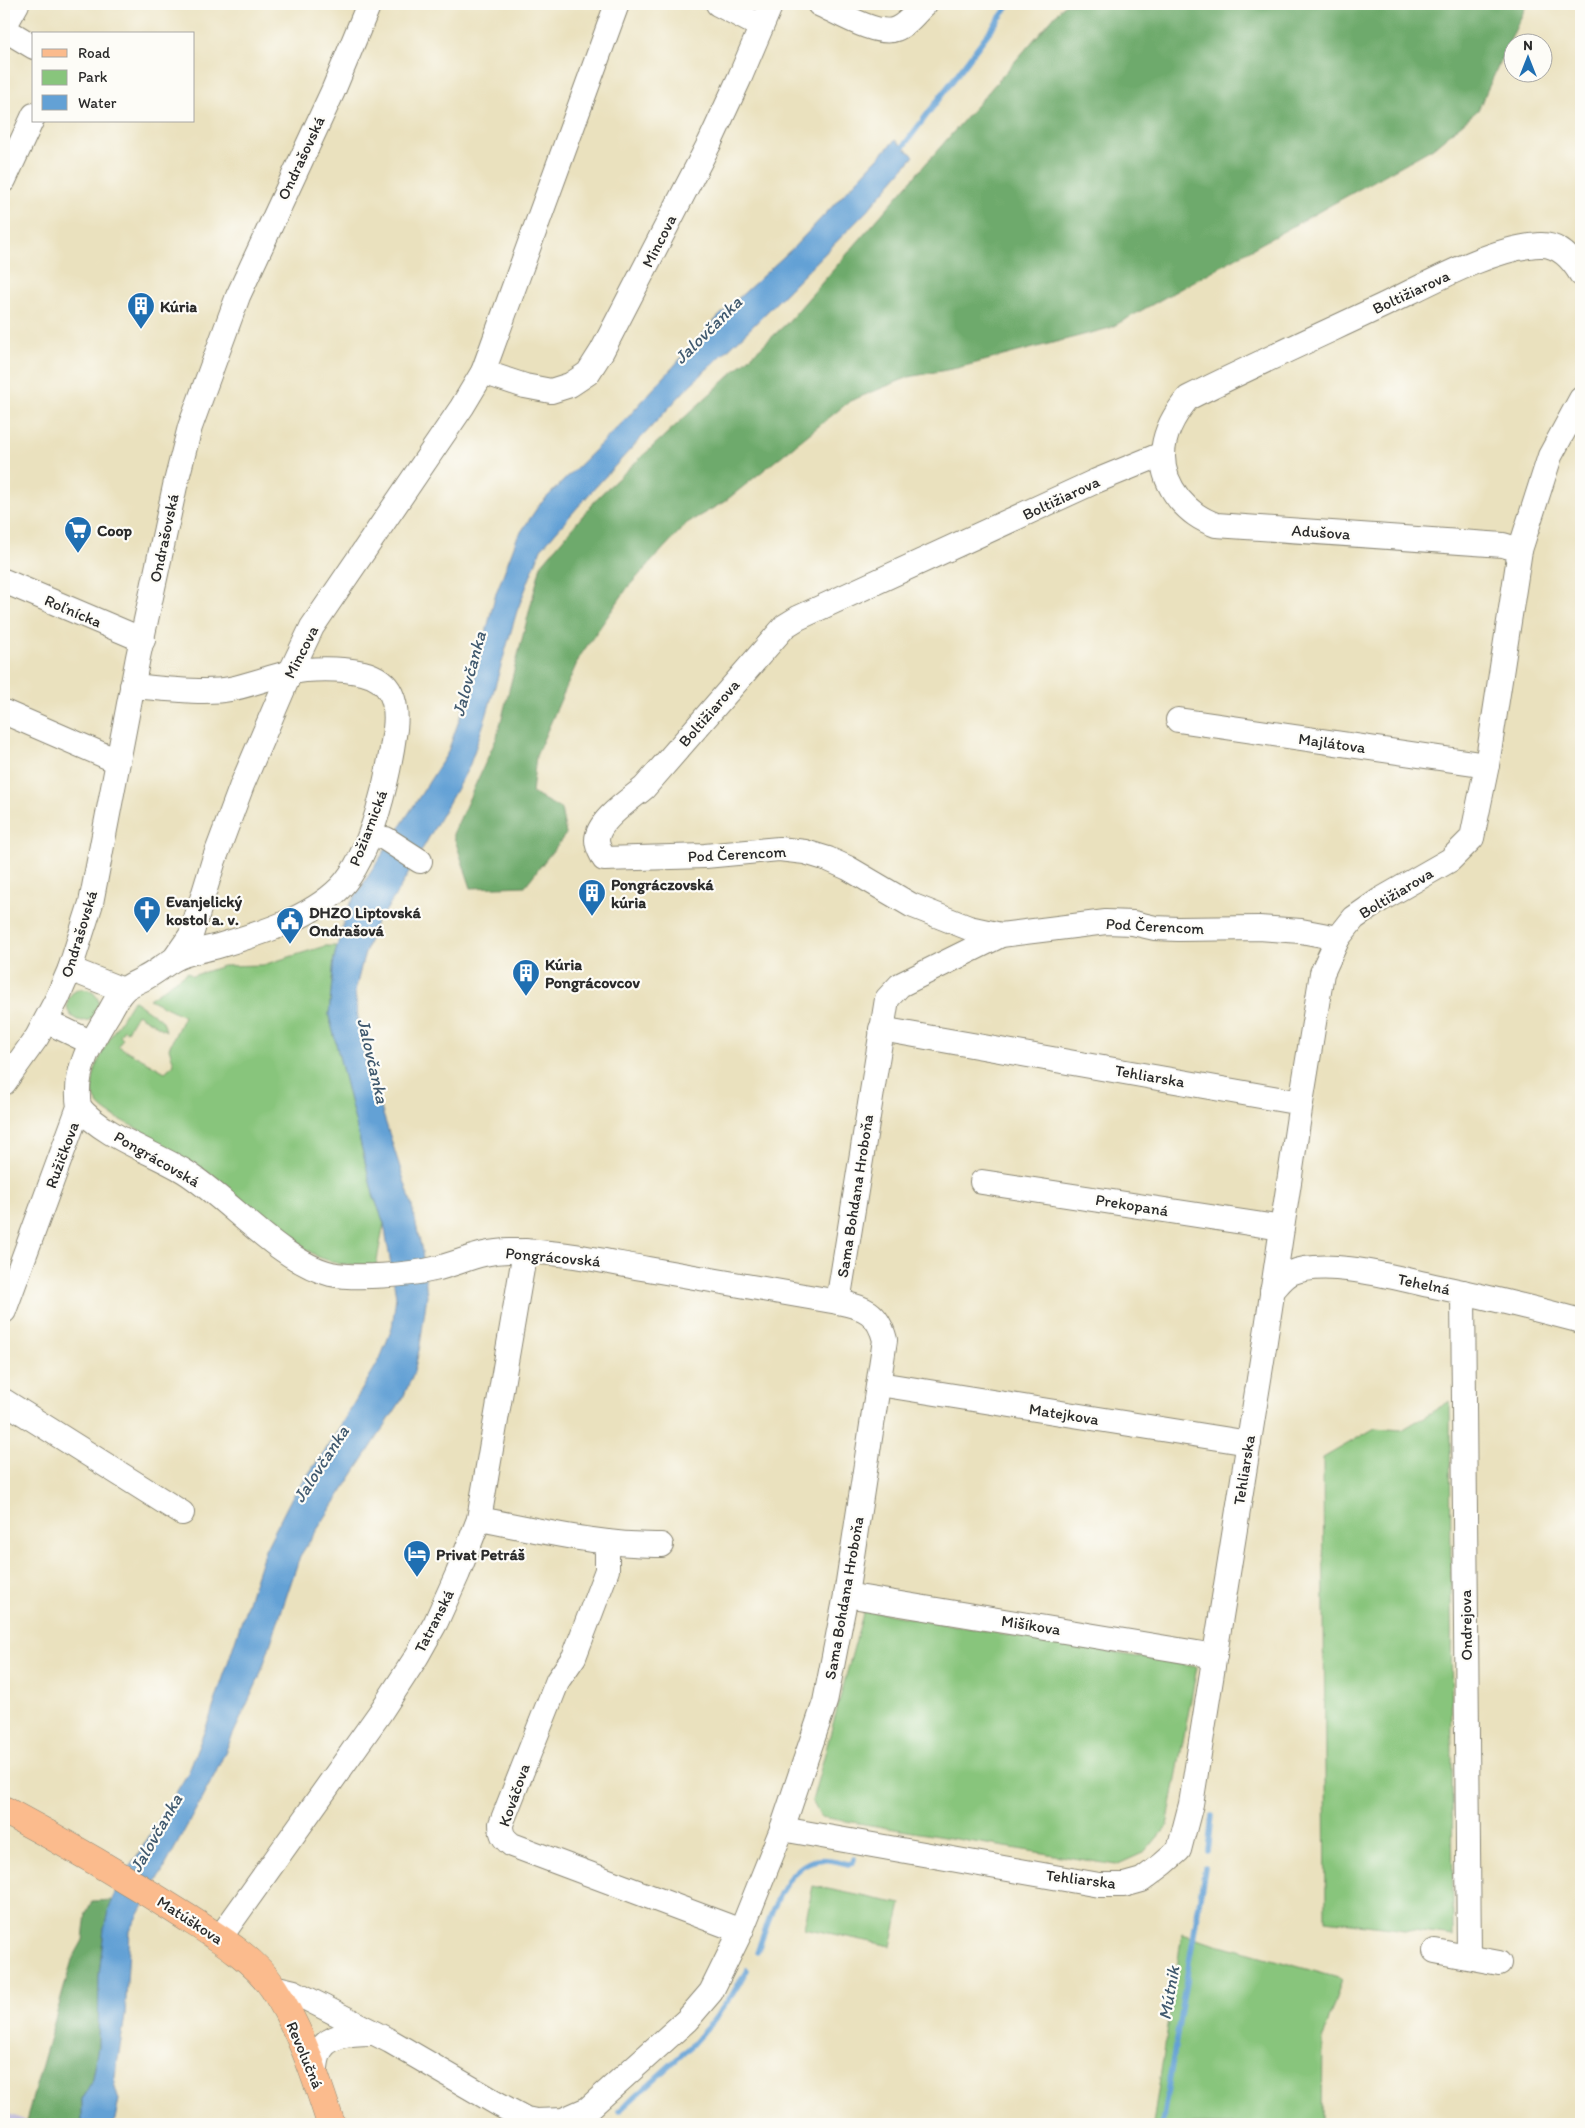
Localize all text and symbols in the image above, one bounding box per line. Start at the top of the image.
legend [32,32,195,122]
north arrow [1502,32,1552,82]
text: N [1523,37,1533,54]
text: Road [78,44,111,62]
text: Park [78,68,108,86]
text: Water [78,94,117,112]
street label: Ondrašovská [273,112,329,203]
street label: Mincova [638,211,681,271]
street label: Boltižiarova [1369,266,1453,318]
building icon: Kúria [126,291,156,330]
water label: Jalovčanka [669,291,747,369]
place label: Kúria [160,297,197,316]
street label: Boltižiarova [1019,472,1103,524]
street label: Ondrašovská [145,491,183,584]
supermarket icon: Coop [63,515,93,554]
street label: Adušova [1291,520,1352,544]
place label: Coop [97,521,133,541]
street label: Roľnícka [42,591,104,632]
street label: Mincova [280,622,323,682]
water label: Jalovčanka [447,629,491,719]
street label: Boltižiarova [675,675,744,751]
street label: Majlátova [1297,729,1367,757]
street label: Požiarnická [345,787,391,869]
street label: Pod Čerencom [687,842,787,866]
street label: Boltižiarova [1355,863,1437,923]
place label: Pongráczovská kúria [611,875,714,912]
building icon: Pongráczovská kúria [577,878,607,917]
street label: Ondrašovská [57,887,101,980]
place label: Evanjelický kostol a. v. [166,892,243,929]
church icon: Evanjelický kostol a. v. [132,895,162,934]
place label: DHZO Liptovská Ondrašová [309,903,421,940]
public building icon: DHZO Liptovská Ondrašová [275,906,305,945]
street label: Pod Čerencom [1105,914,1205,938]
place label: Kúria Pongrácovcov [545,955,640,993]
building icon: Kúria Pongrácovcov [511,958,541,997]
water label: Jalovčanka [352,1016,394,1106]
street label: Tehliarska [1114,1061,1187,1092]
street label: Sama Bohdana Hroboňa [833,1113,877,1279]
street label: Ružičkova [41,1118,83,1191]
street label: Pongrácovská [111,1127,204,1191]
street label: Prekopaná [1094,1190,1170,1220]
street label: Pongrácovská [505,1243,602,1271]
street label: Tehelná [1396,1269,1453,1299]
street label: Matejkova [1028,1399,1101,1429]
water label: Jalovčanka [288,1421,354,1506]
street label: Tehliarska [1229,1433,1259,1506]
street label: Sama Bohdana Hroboňa [820,1515,868,1681]
hotel icon: Privat Petráš [402,1539,432,1578]
place label: Privat Petráš [436,1545,525,1564]
street label: Tatranská [410,1586,458,1656]
street label: Ondrejova [1456,1589,1476,1661]
street label: Mišíkova [1000,1611,1063,1639]
street label: Kováčova [494,1760,534,1829]
water label: Jalovčanka [125,1789,188,1876]
street label: Tehliarska [1045,1865,1118,1893]
street label: Matúškova [153,1892,227,1949]
water label: Mútnik [1153,1963,1185,2022]
street label: Revolučná [282,2019,328,2092]

